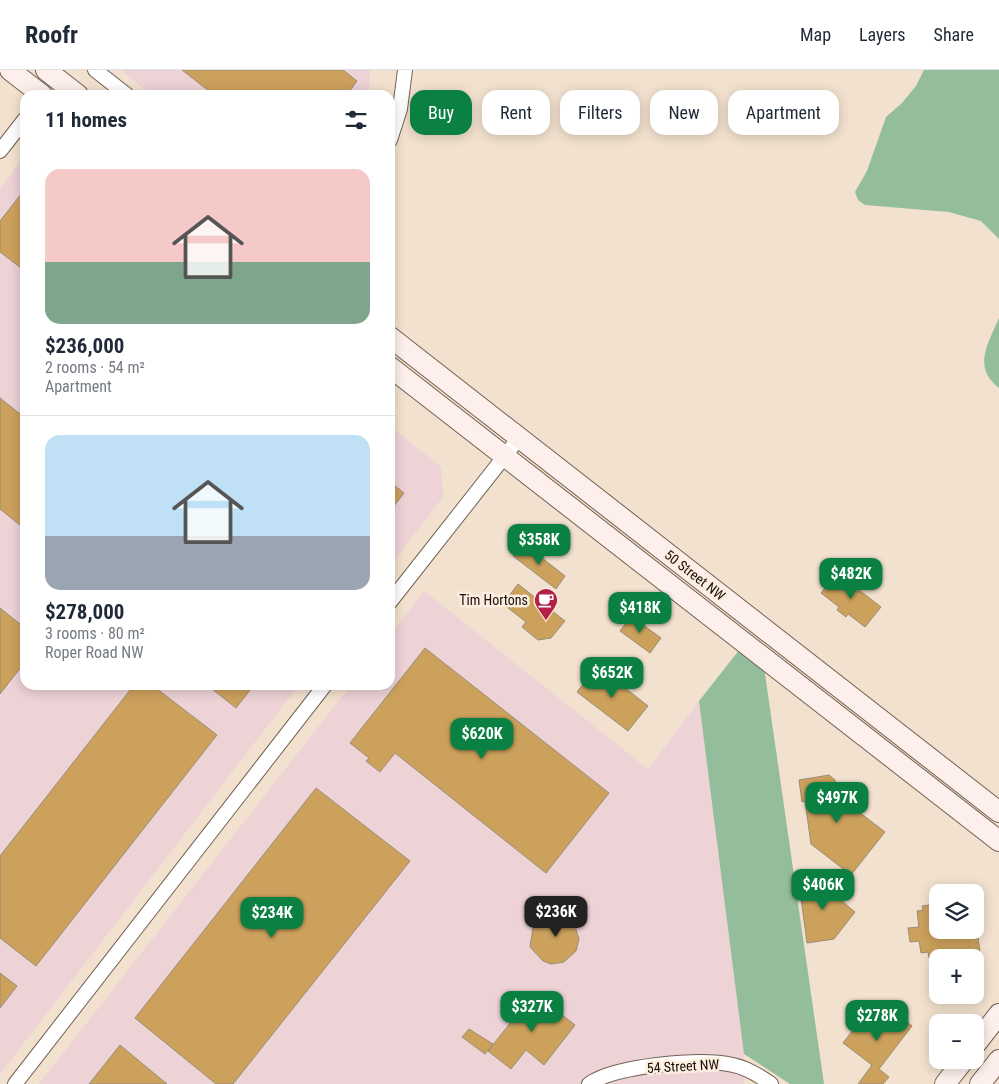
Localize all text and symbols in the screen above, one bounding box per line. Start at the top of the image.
text: Roofr [25,21,78,49]
text: Map [800,24,831,45]
text: Layers [859,24,906,45]
text: Share [934,24,974,45]
chip: Buy [410,90,472,135]
chip: Rent [482,90,550,135]
chip: Filters [560,90,640,135]
chip: New [650,90,718,135]
chip: Apartment [728,90,839,135]
icon: filters [342,106,370,134]
text: 11 homes [45,108,127,132]
icon: home [163,202,253,292]
text: $236,000 [45,334,124,358]
text: 2 rooms · 54 m² [45,358,145,377]
text: Apartment [45,377,112,396]
icon: home [163,467,253,557]
pin: $358K [504,524,574,566]
text: $358K [518,530,560,549]
street label: 50 Street NW [662,546,729,604]
pin: $482K [816,558,886,600]
text: $482K [830,564,872,583]
cafe icon: Tim Hortons [533,587,559,621]
place label: Tim Hortons [459,592,528,608]
pin: $418K [605,592,675,634]
text: $418K [619,598,661,617]
text: $278,000 [45,600,124,624]
text: 3 rooms · 80 m² [45,624,145,643]
text: Roper Road NW [45,643,143,662]
pin: $652K [577,656,647,699]
text: $652K [591,663,633,682]
pin: $620K [447,718,517,760]
text: $620K [461,724,503,743]
pin: $497K [802,782,872,824]
text: $497K [816,788,858,807]
pin: $406K [788,868,858,911]
text: $406K [802,875,844,894]
map controls [929,884,984,1069]
button: layers [929,884,984,939]
pin: $234K [237,896,307,939]
pin: $236K [521,896,591,938]
text: $236K [535,902,577,921]
text: $234K [251,903,293,922]
button: + [929,949,984,1004]
pin: $327K [497,990,567,1033]
text: $327K [511,997,553,1016]
pin: $278K [842,1000,912,1042]
text: $278K [856,1006,898,1025]
button: − [929,1014,984,1069]
street label: 54 Street NW [646,1056,720,1076]

